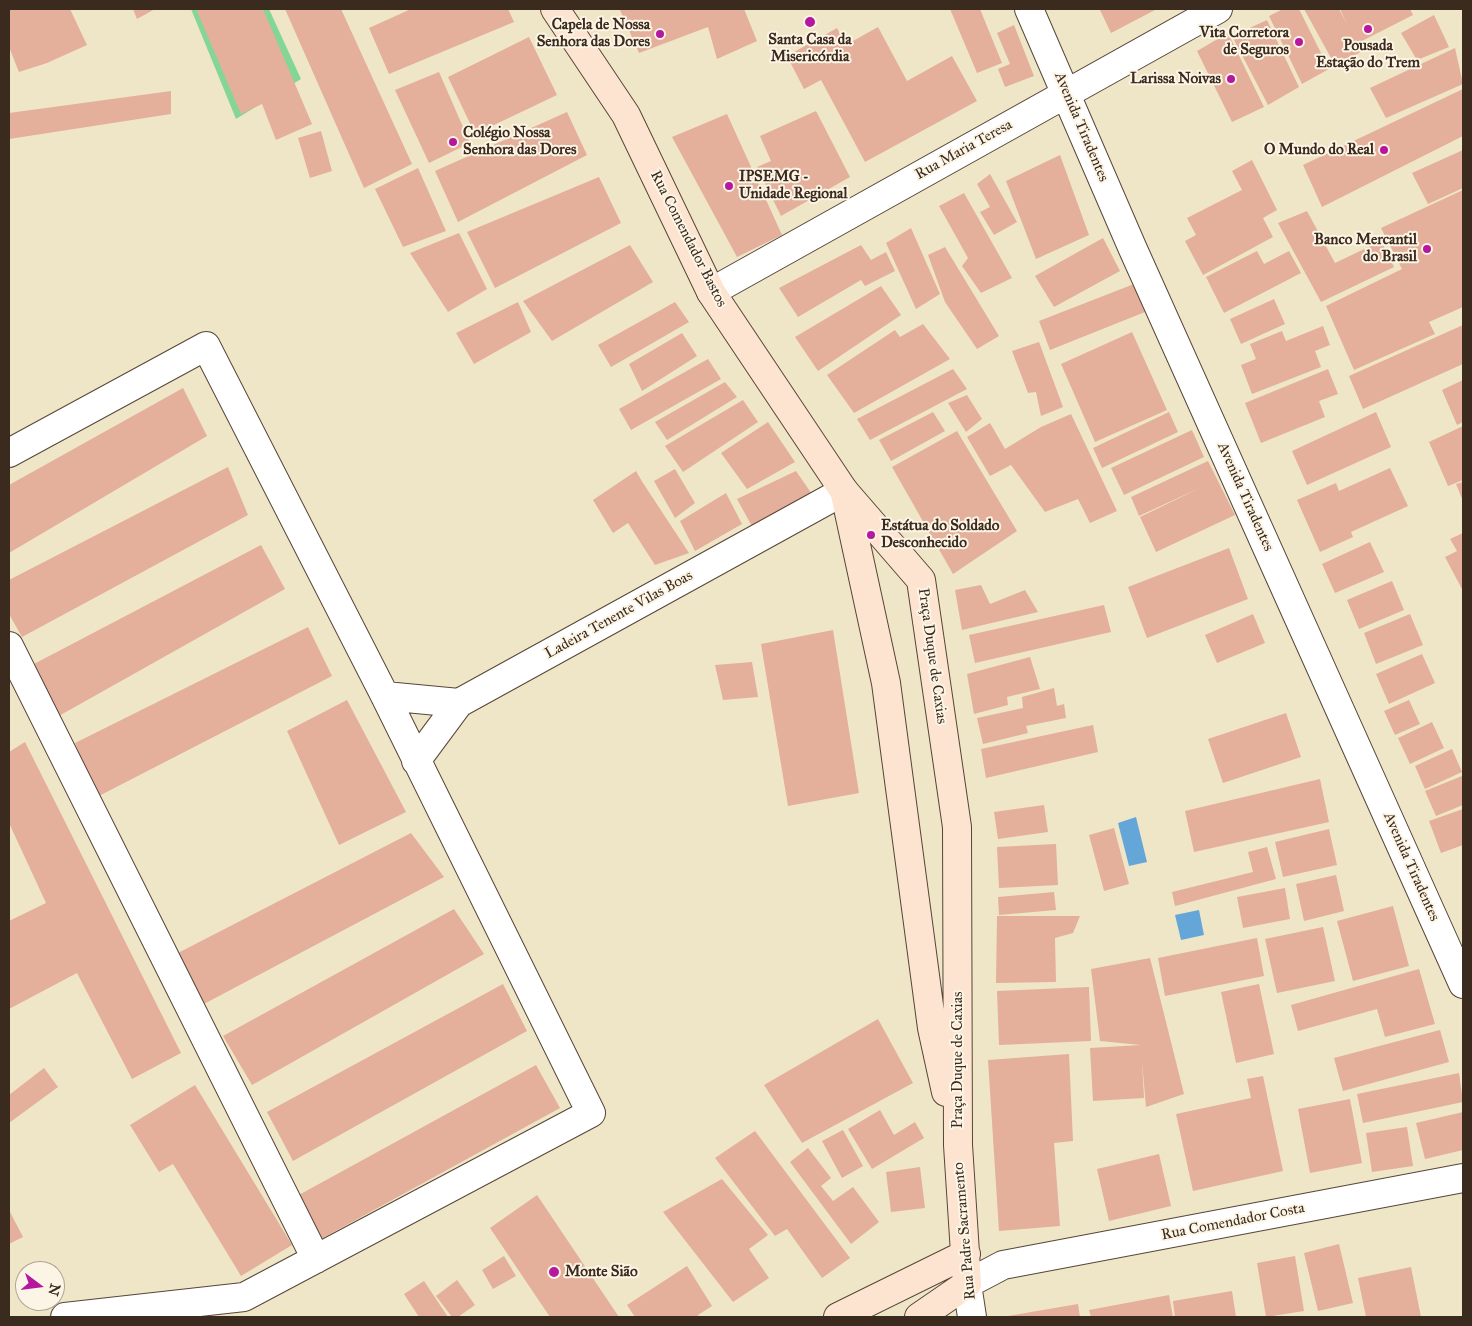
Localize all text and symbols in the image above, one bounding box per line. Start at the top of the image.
marker: Santa Casa da Misericórdia [803,15,817,29]
place label: Capela de Nossa Senhora das Dores [537,16,650,51]
marker: Pousada Estação do Trem [1362,23,1374,35]
place label: Vita Corretora de Seguros [1200,24,1289,59]
marker: Capela de Nossa Senhora das Dores [654,28,666,40]
place label: Santa Casa da Misericórdia [768,31,852,66]
marker: Vita Corretora de Seguros [1293,36,1305,48]
place label: Pousada Estação do Trem [1316,37,1420,72]
street label: Avenida Tiradentes [1050,70,1112,184]
place label: Larissa Noivas [1130,70,1221,88]
marker: Larissa Noivas [1225,73,1237,85]
street label: Rua Maria Teresa [912,116,1016,184]
place label: Colégio Nossa Senhora das Dores [463,124,576,159]
marker: Colégio Nossa Senhora das Dores [447,136,459,148]
place label: O Mundo do Real [1264,141,1374,159]
marker: O Mundo do Real [1378,144,1390,156]
street label: Rua Comendador Bastos [646,168,730,310]
place label: IPSEMG - Unidade Regional [739,168,847,203]
marker: IPSEMG - Unidade Regional [723,180,735,192]
place label: Banco Mercantil do Brasil [1314,231,1417,266]
marker: Banco Mercantil do Brasil [1421,243,1433,255]
street label: Avenida Tiradentes [1213,440,1277,554]
place label: Estátua do Soldado Desconhecido [881,517,999,552]
marker: Estátua do Soldado Desconhecido [865,529,877,541]
street label: Ladeira Tenente Vilas Boas [542,567,696,663]
street label: Praça Duque de Caxias [914,587,950,725]
street label: Avenida Tiradentes [1379,810,1443,924]
street label: Praça Duque de Caxias [949,992,967,1128]
street label: Rua Padre Sacramento [950,1161,980,1301]
street label: Rua Comendador Costa [1160,1199,1306,1245]
north arrow [15,1261,65,1311]
place label: Monte Sião [565,1263,638,1281]
marker: Monte Sião [547,1265,561,1279]
text: N [44,1282,64,1298]

